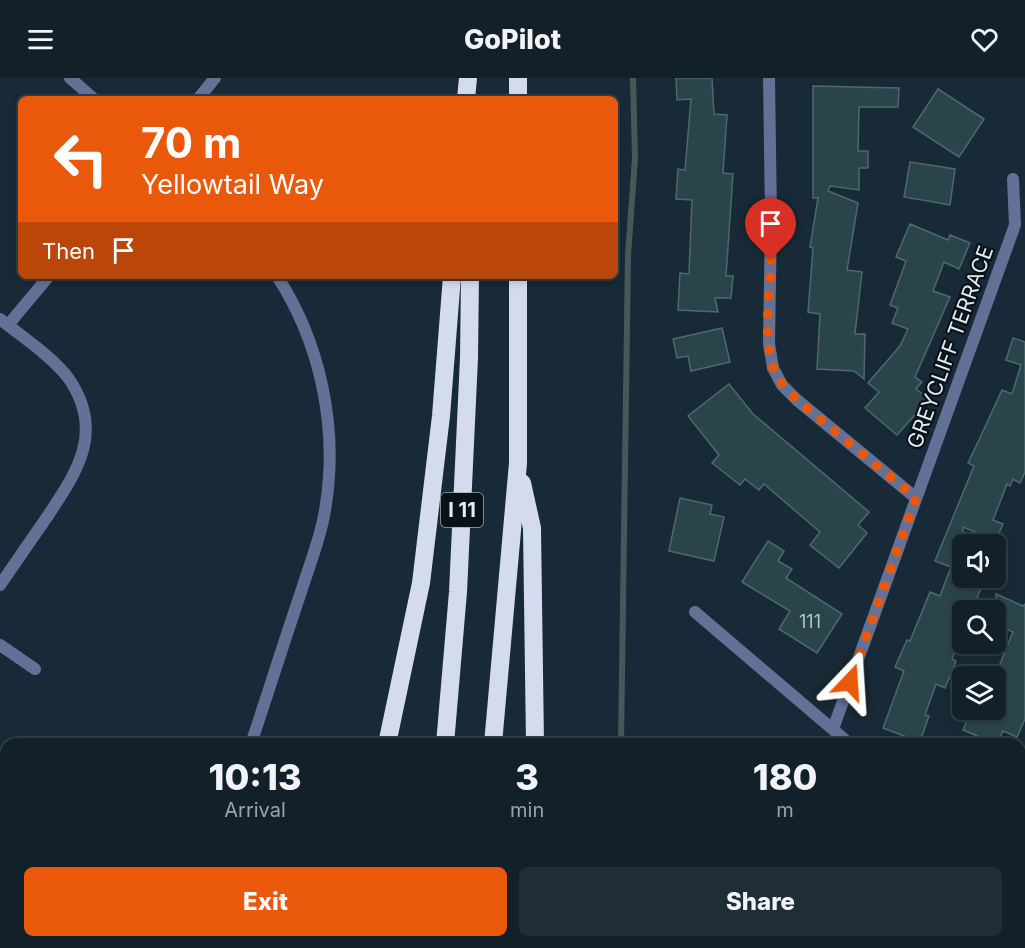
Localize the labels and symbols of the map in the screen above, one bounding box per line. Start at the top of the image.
pin [745,198,796,260]
street label: GREYCLIFF TERRACE [902,242,998,452]
road number: I 11 [441,493,483,527]
house number: 111 [799,611,821,632]
position arrow [818,650,882,714]

